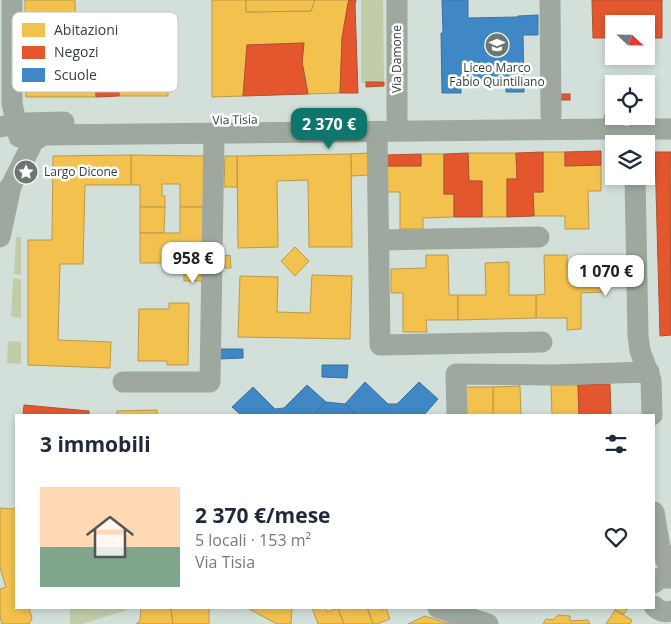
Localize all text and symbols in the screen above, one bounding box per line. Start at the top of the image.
legend [12,12,178,92]
north arrow [605,15,655,65]
map controls [605,15,655,185]
text: Abitazioni [54,20,118,39]
street label: Via Damone [388,25,405,93]
school or university icon: Liceo Marco Fabio Quintiliano [484,32,510,58]
text: Negozi [54,42,99,61]
place label: Liceo Marco Fabio Quintiliano [449,59,545,90]
text: Scuole [54,65,97,84]
button: locate [605,75,655,125]
pin: 2 370 € [283,108,375,150]
street label: Via Tisia [212,111,258,128]
text: 2 370 € [302,113,356,135]
button: layers [605,135,655,185]
place icon: Largo Dicone [13,159,39,185]
place label: Largo Dicone [44,163,118,180]
pin: 958 € [158,242,228,284]
text: 958 € [173,247,213,269]
pin: 1 070 € [560,254,652,297]
text: 1 070 € [579,260,633,282]
text: 3 immobili [40,430,151,458]
icon: filters [602,430,630,458]
text: 2 370 €/mese [195,501,331,529]
icon: home [80,507,140,567]
icon: heart [602,523,630,551]
text: 5 locali · 153 m² [195,529,311,551]
text: Via Tisia [195,551,255,573]

